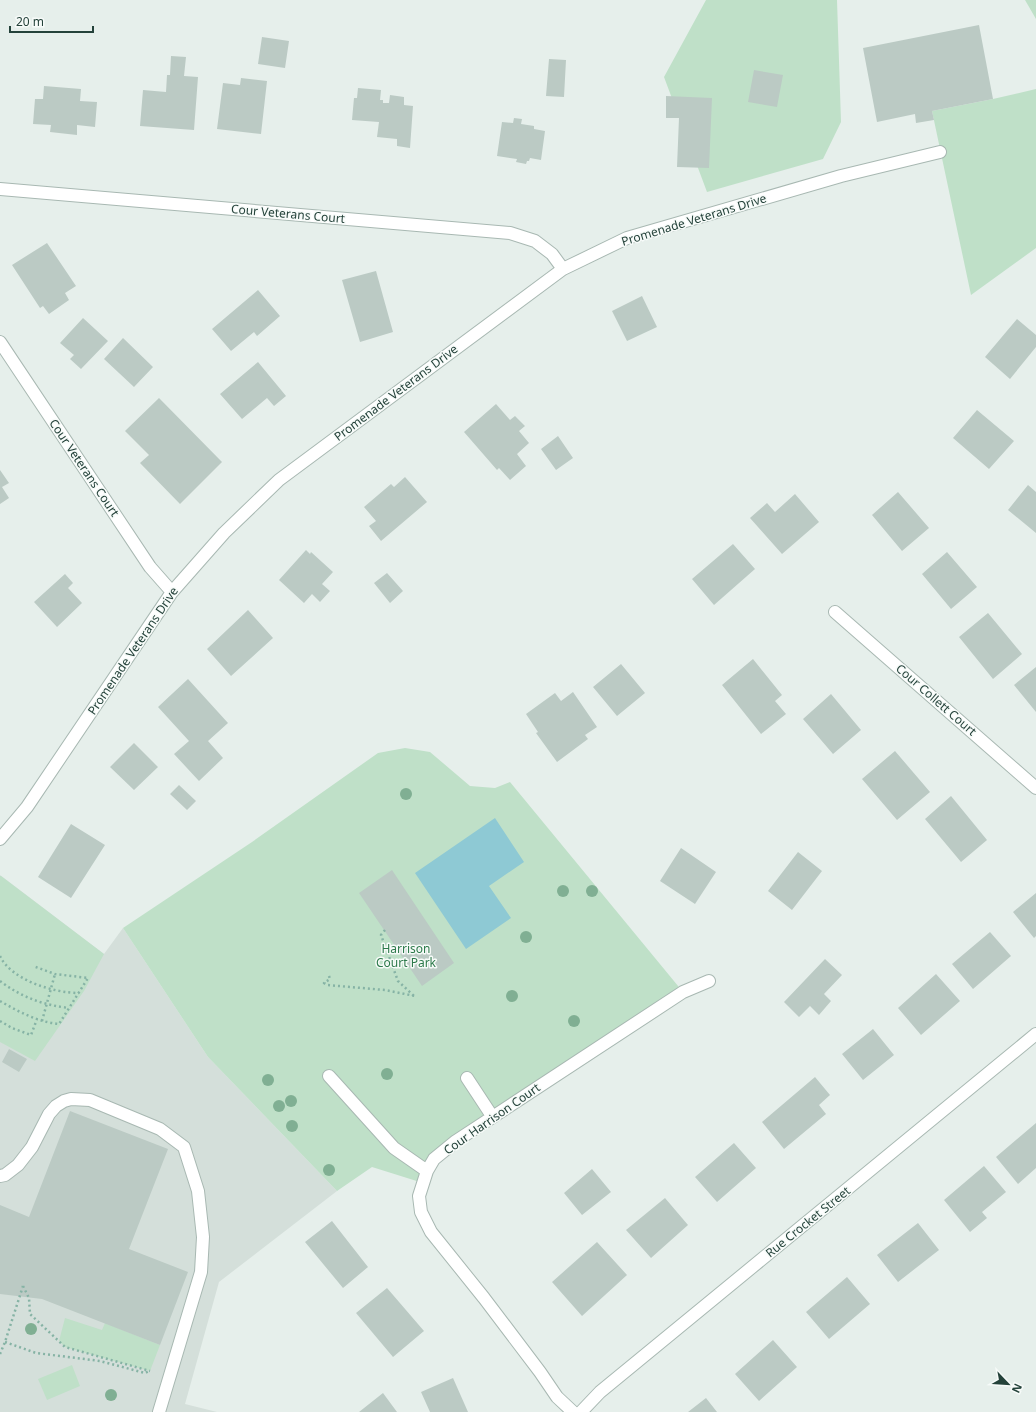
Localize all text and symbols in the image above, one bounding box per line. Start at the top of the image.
scale bar [10,8,93,34]
text: 20 m [16,13,44,30]
street label: Promenade Veterans Drive [619,189,769,250]
street label: Cour Veterans Court [230,200,346,227]
street label: Promenade Veterans Drive [330,340,461,445]
street label: Cour Veterans Court [45,416,124,520]
street label: Promenade Veterans Drive [83,583,182,718]
street label: Cour Collett Court [892,660,981,740]
park label: Harrison Court Park [376,940,437,971]
street label: Cour Harrison Court [440,1079,544,1158]
street label: Rue Crocket Street [762,1182,854,1261]
north arrow [988,1364,1028,1404]
text: N [1009,1381,1026,1396]

